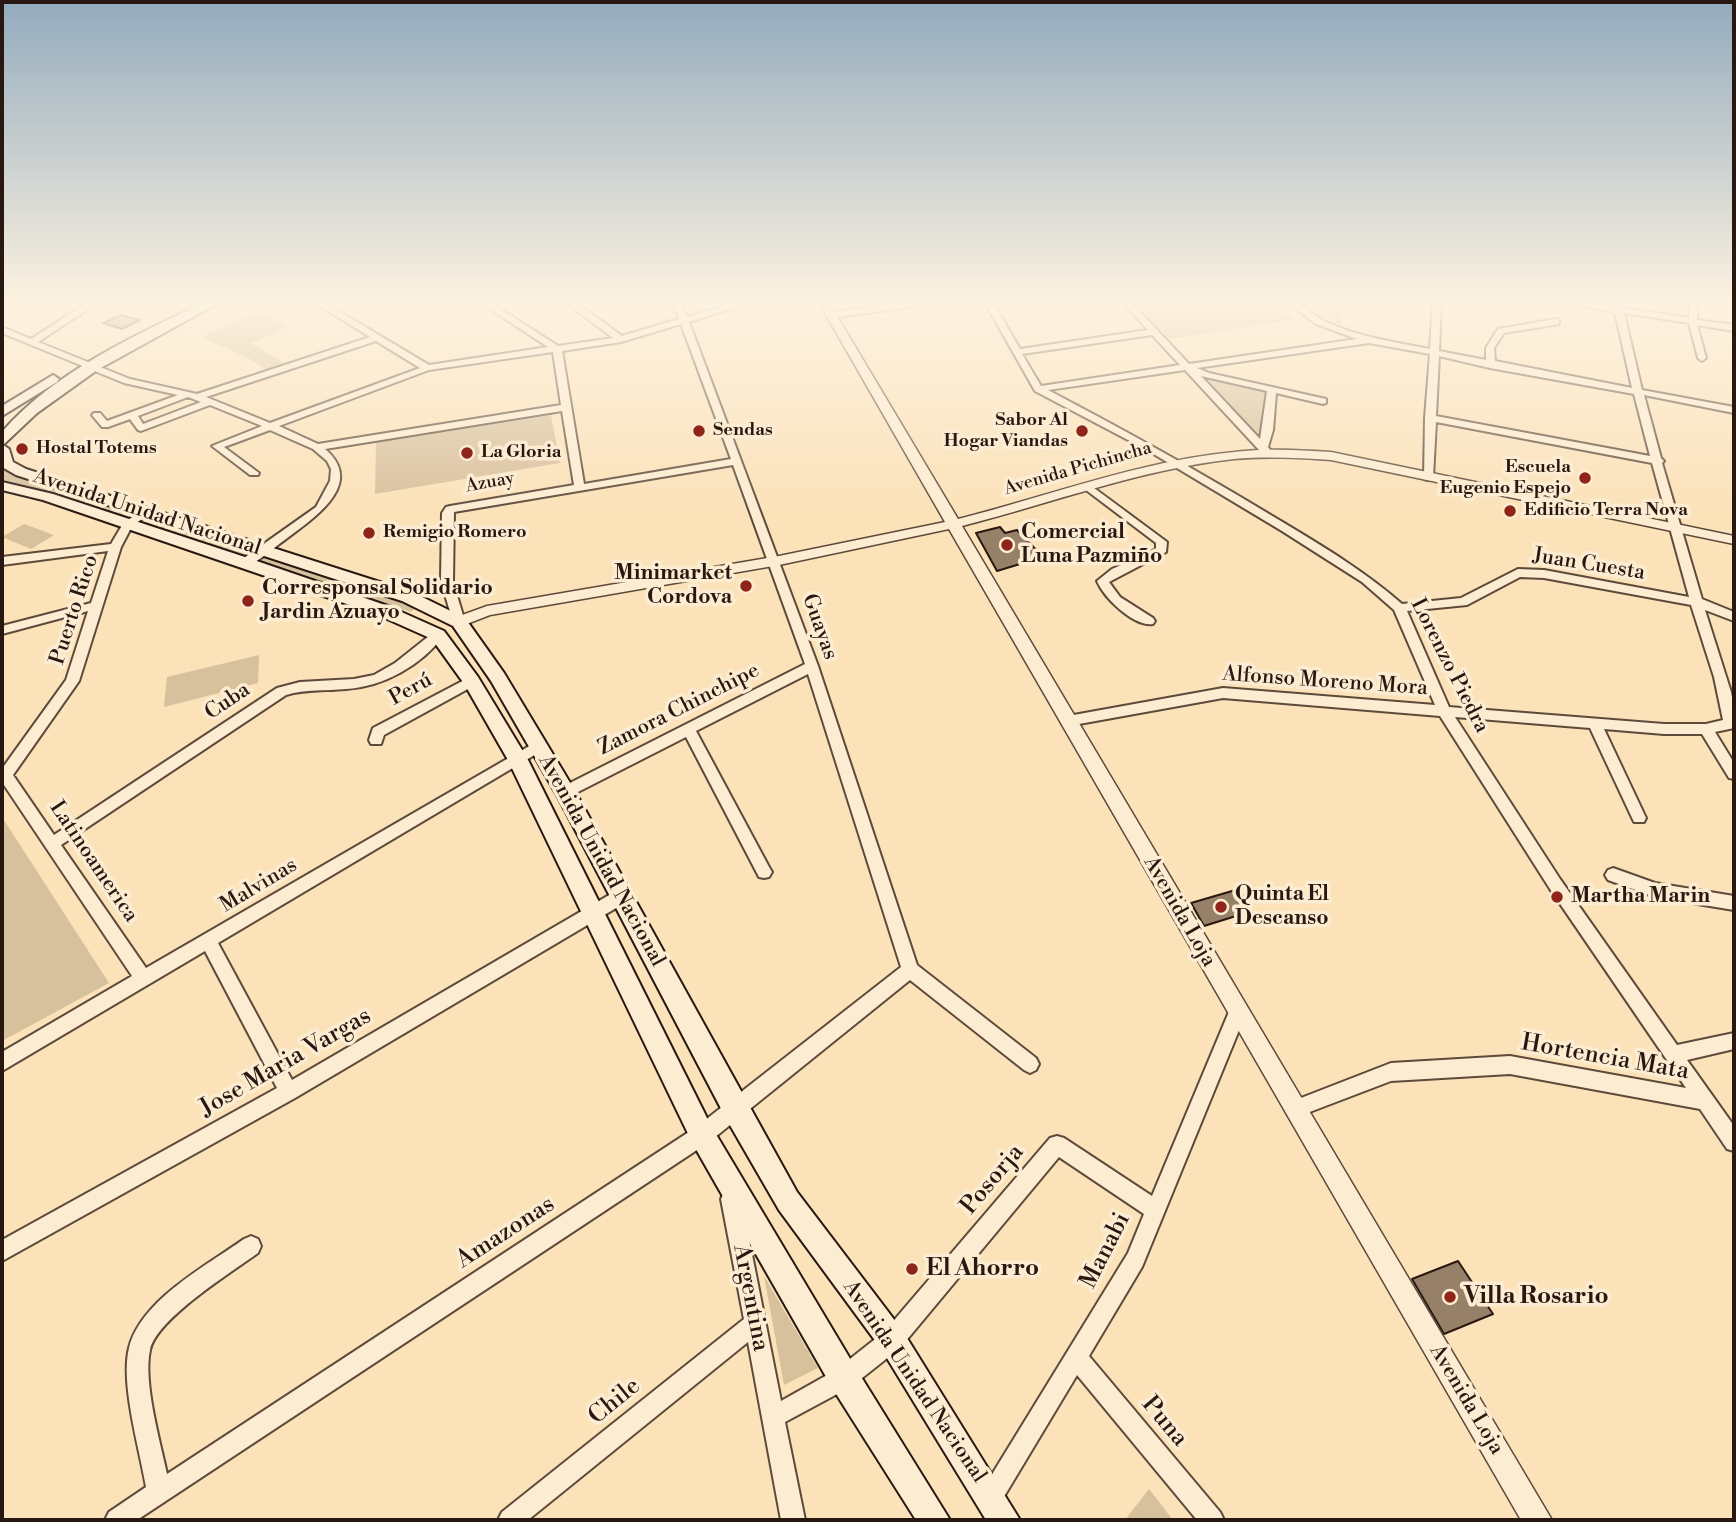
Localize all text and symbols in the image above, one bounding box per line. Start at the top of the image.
place label: Sabor Al Hogar Viandas [944,410,1068,452]
place label: Sendas [713,420,773,442]
marker: Sendas [691,423,707,439]
marker: Sabor Al Hogar Viandas [1074,423,1090,439]
place label: Hostal Totems [36,438,157,460]
street label: Avenida Pichincha [1002,438,1154,500]
marker: Hostal Totems [14,441,30,457]
place label: La Gloria [481,442,561,464]
marker: La Gloria [459,445,475,461]
place label: Escuela Eugenio Espejo [1440,457,1571,500]
street label: Avenida Unidad Nacional [30,464,264,562]
street label: Azuay [464,468,516,498]
marker: Escuela Eugenio Espejo [1577,470,1593,486]
place label: Edificio Terra Nova [1524,500,1688,522]
marker: Edificio Terra Nova [1502,503,1518,519]
place label: Comercial Luna Pazmiño [1021,520,1162,570]
place label: Remigio Romero [383,522,527,544]
marker: Remigio Romero [361,525,377,541]
marker: Comercial Luna Pazmiño [999,537,1015,553]
street label: Juan Cuesta [1531,544,1647,586]
street label: Puerto Rico [45,552,105,668]
place label: Minimarket Cordova [614,561,732,611]
place label: Corresponsal Solidario Jardin Azuayo [262,576,493,626]
marker: Minimarket Cordova [738,578,754,594]
street label: Guayas [796,591,842,663]
marker: Corresponsal Solidario Jardin Azuayo [240,593,256,609]
street label: Lorenzo Piedra [1404,595,1494,737]
street label: Zamora Chinchipe [594,658,764,762]
street label: Alfonso Moreno Mora [1221,662,1429,702]
street label: Perú [385,668,437,712]
street label: Cuba [201,678,255,726]
street label: Avenida Unidad Nacional [532,751,670,971]
street label: Latinoamerica [43,797,143,927]
street label: Avenida Loja [1137,852,1221,972]
street label: Malvinas [216,853,302,919]
place label: Quinta El Descanso [1235,882,1329,932]
place label: Martha Marin [1571,884,1710,910]
marker: Martha Marin [1549,889,1565,905]
marker: Quinta El Descanso [1213,899,1229,915]
street label: Jose Maria Vargas [195,1002,377,1124]
street label: Hortencia Mata [1519,1029,1691,1087]
street label: Posorja [955,1139,1031,1221]
street label: Amazonas [451,1191,561,1275]
street label: Manabi [1075,1208,1137,1294]
street label: Argentina [726,1242,774,1354]
place label: El Ahorro [926,1255,1039,1283]
marker: El Ahorro [904,1261,920,1277]
street label: Avenida Unidad Nacional [837,1276,991,1488]
place label: Villa Rosario [1464,1283,1609,1311]
marker: Villa Rosario [1442,1289,1458,1305]
street label: Avenida Loja [1423,1340,1509,1460]
street label: Chile [583,1373,647,1431]
street label: Puna [1135,1391,1193,1453]

